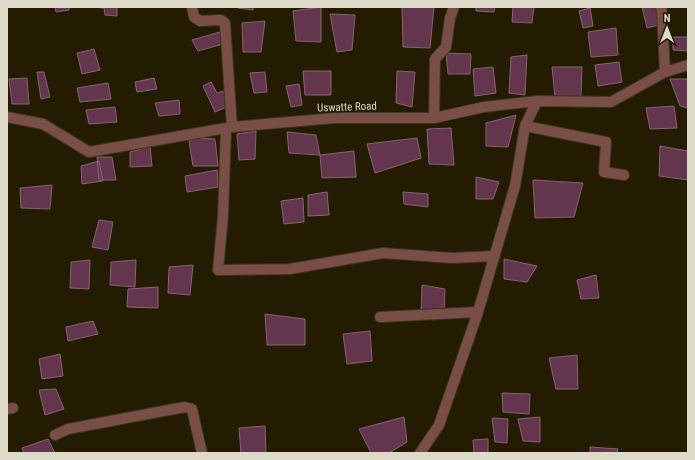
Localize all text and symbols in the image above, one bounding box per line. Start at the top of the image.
north arrow [647,8,687,48]
text: N [664,12,671,25]
street label: Uswatte Road [317,99,377,115]

